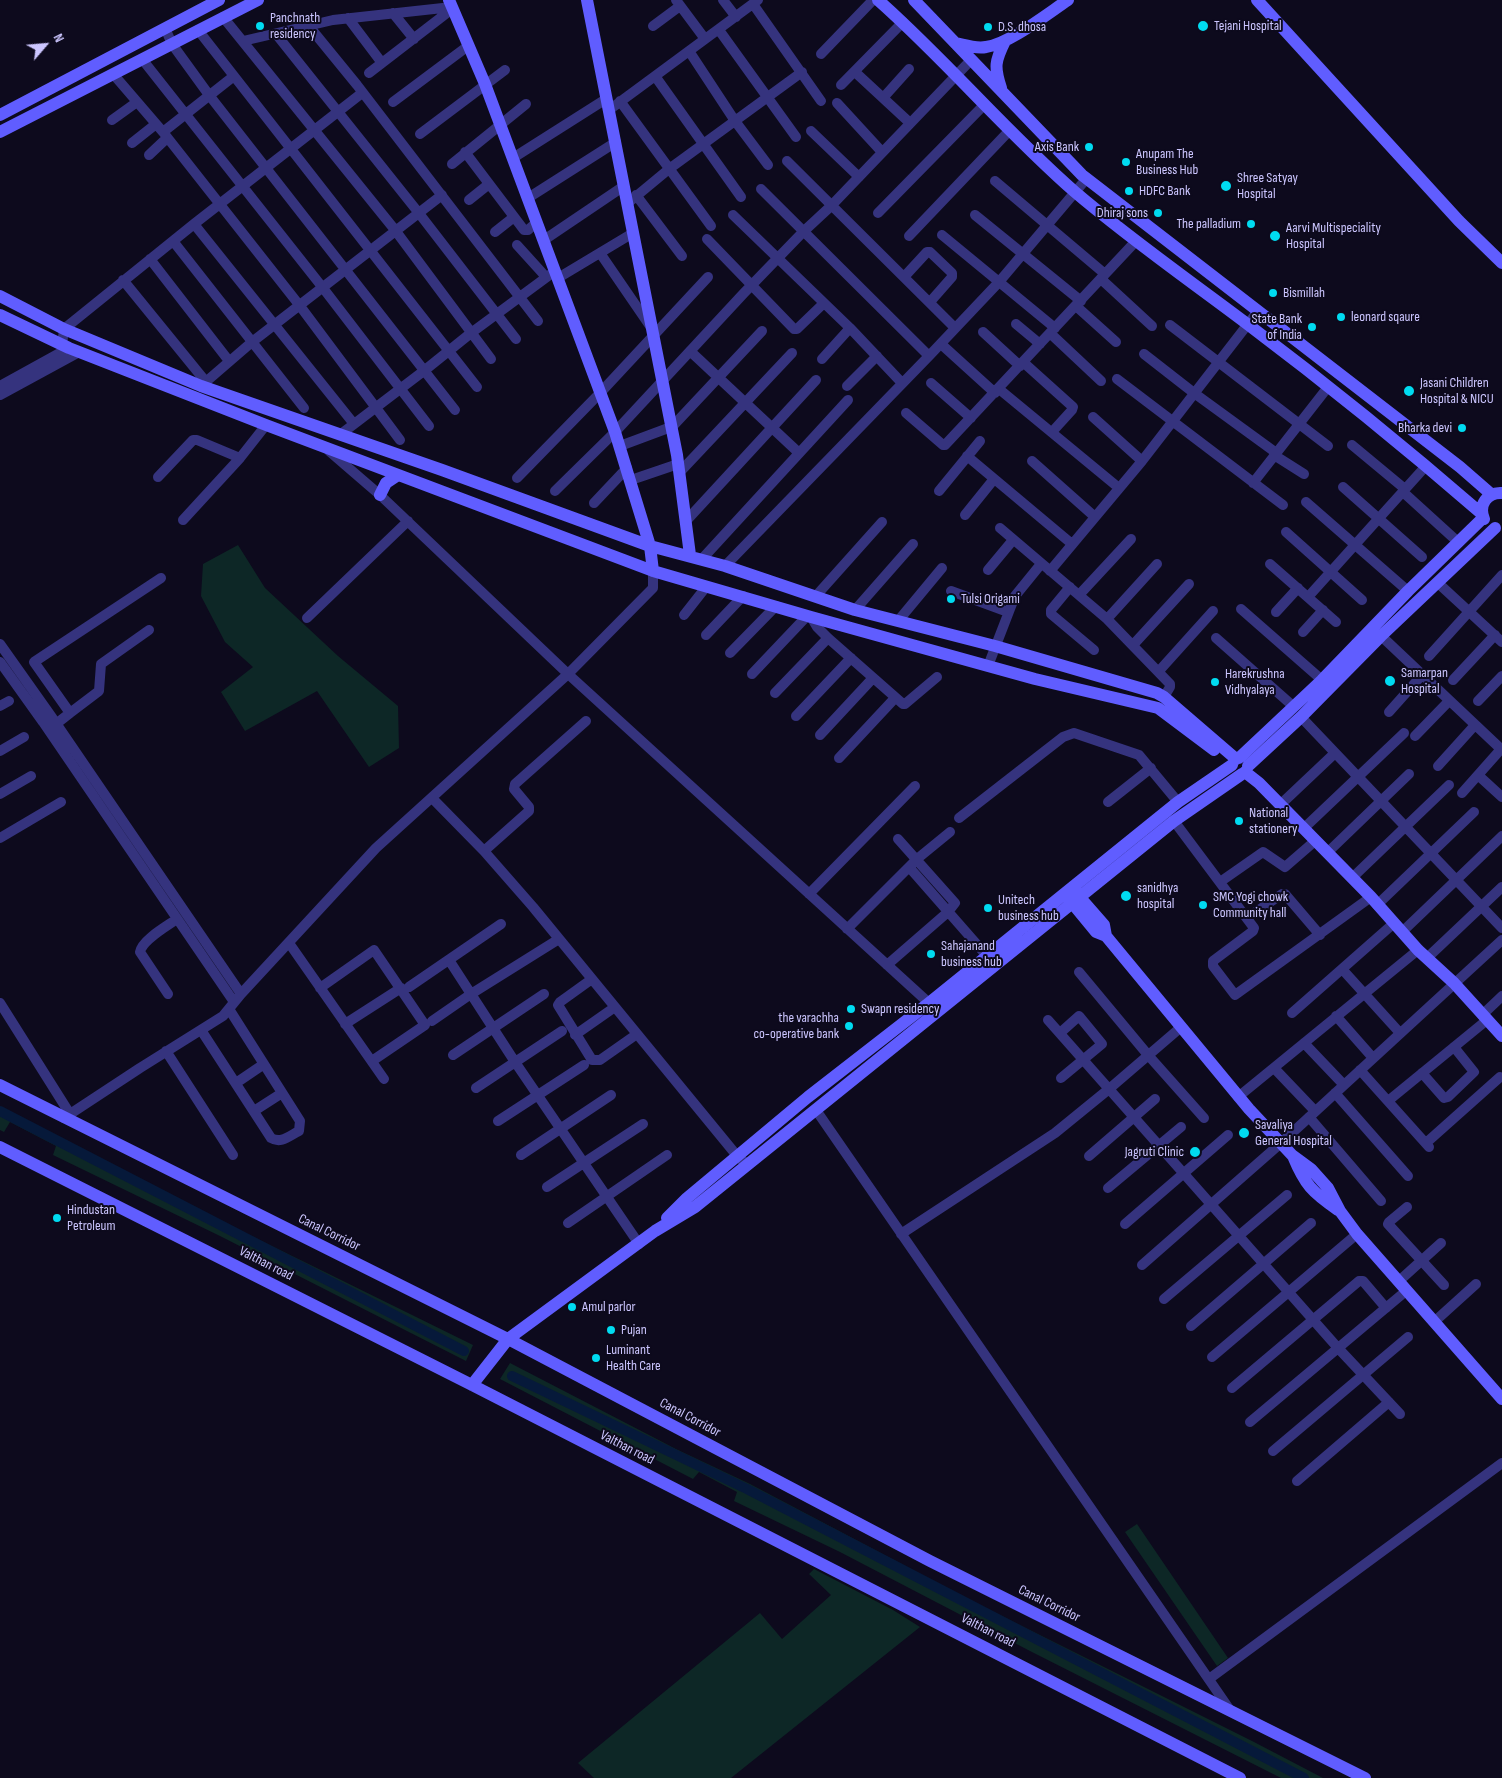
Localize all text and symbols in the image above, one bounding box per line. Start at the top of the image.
place label: Panchnath residency [270,10,320,42]
place label: Tejani Hospital [1214,18,1282,34]
place label: D.S. dhosa [998,19,1046,35]
marker: Tejani Hospital [1196,19,1210,33]
north arrow [20,20,70,70]
marker: Panchnath residency [254,20,266,32]
marker: D.S. dhosa [982,21,994,33]
text: N [50,31,68,45]
place label: Axis Bank [1035,139,1079,155]
marker: Axis Bank [1083,141,1095,153]
place label: Anupam The Business Hub [1136,146,1198,178]
marker: Anupam The Business Hub [1120,156,1132,168]
place label: Shree Satyay Hospital [1237,170,1298,202]
marker: Shree Satyay Hospital [1219,179,1233,193]
place label: HDFC Bank [1139,183,1190,199]
marker: HDFC Bank [1123,185,1135,197]
place label: Dhiraj sons [1097,205,1148,221]
marker: Dhiraj sons [1152,207,1164,219]
place label: The palladium [1177,216,1241,232]
marker: The palladium [1245,218,1257,230]
place label: Aarvi Multispeciality Hospital [1286,220,1381,252]
marker: Aarvi Multispeciality Hospital [1268,229,1282,243]
place label: Bismillah [1283,285,1325,301]
marker: Bismillah [1267,287,1279,299]
place label: leonard sqaure [1351,309,1420,325]
place label: State Bank of India [1251,311,1302,344]
marker: leonard sqaure [1335,311,1347,323]
marker: State Bank of India [1306,321,1318,333]
place label: Jasani Children Hospital & NICU [1420,375,1494,408]
marker: Jasani Children Hospital & NICU [1402,384,1416,398]
place label: Bharka devi [1398,420,1452,436]
marker: Bharka devi [1456,422,1468,434]
place label: Tulsi Origami [961,591,1020,607]
marker: Tulsi Origami [945,593,957,605]
place label: Samarpan Hospital [1401,665,1448,698]
place label: Harekrushna Vidhyalaya [1225,666,1285,699]
marker: Samarpan Hospital [1383,674,1397,688]
marker: Harekrushna Vidhyalaya [1209,676,1221,688]
place label: National stationery [1249,805,1297,838]
marker: National stationery [1233,815,1245,827]
place label: sanidhya hospital [1137,880,1178,912]
marker: sanidhya hospital [1119,889,1133,903]
place label: SMC Yogi chowk Community hall [1213,889,1288,922]
place label: Unitech business hub [998,892,1059,924]
marker: SMC Yogi chowk Community hall [1197,899,1209,911]
marker: Unitech business hub [982,902,994,914]
place label: Sahajanand business hub [941,938,1002,970]
marker: Sahajanand business hub [925,948,937,960]
place label: Swapn residency [861,1001,939,1017]
marker: Swapn residency [845,1003,857,1015]
place label: the varachha co-operative bank [754,1010,839,1042]
marker: the varachha co-operative bank [843,1020,855,1032]
place label: Savaliya General Hospital [1255,1117,1332,1150]
marker: Savaliya General Hospital [1237,1126,1251,1140]
place label: Jagruti Clinic [1125,1144,1184,1160]
marker: Jagruti Clinic [1188,1145,1202,1159]
place label: Hindustan Petroleum [67,1202,115,1234]
street label: Canal Corridor [295,1211,363,1255]
marker: Hindustan Petroleum [51,1212,63,1224]
street label: Valthan road [236,1243,296,1285]
place label: Amul parlor [582,1299,636,1315]
marker: Amul parlor [566,1301,578,1313]
place label: Pujan [621,1322,647,1338]
marker: Pujan [605,1324,617,1336]
place label: Luminant Health Care [606,1342,661,1374]
marker: Luminant Health Care [590,1352,602,1364]
street label: Canal Corridor [657,1395,723,1441]
street label: Valthan road [597,1427,657,1469]
street label: Canal Corridor [1015,1582,1083,1626]
street label: Valthan road [958,1610,1018,1652]

